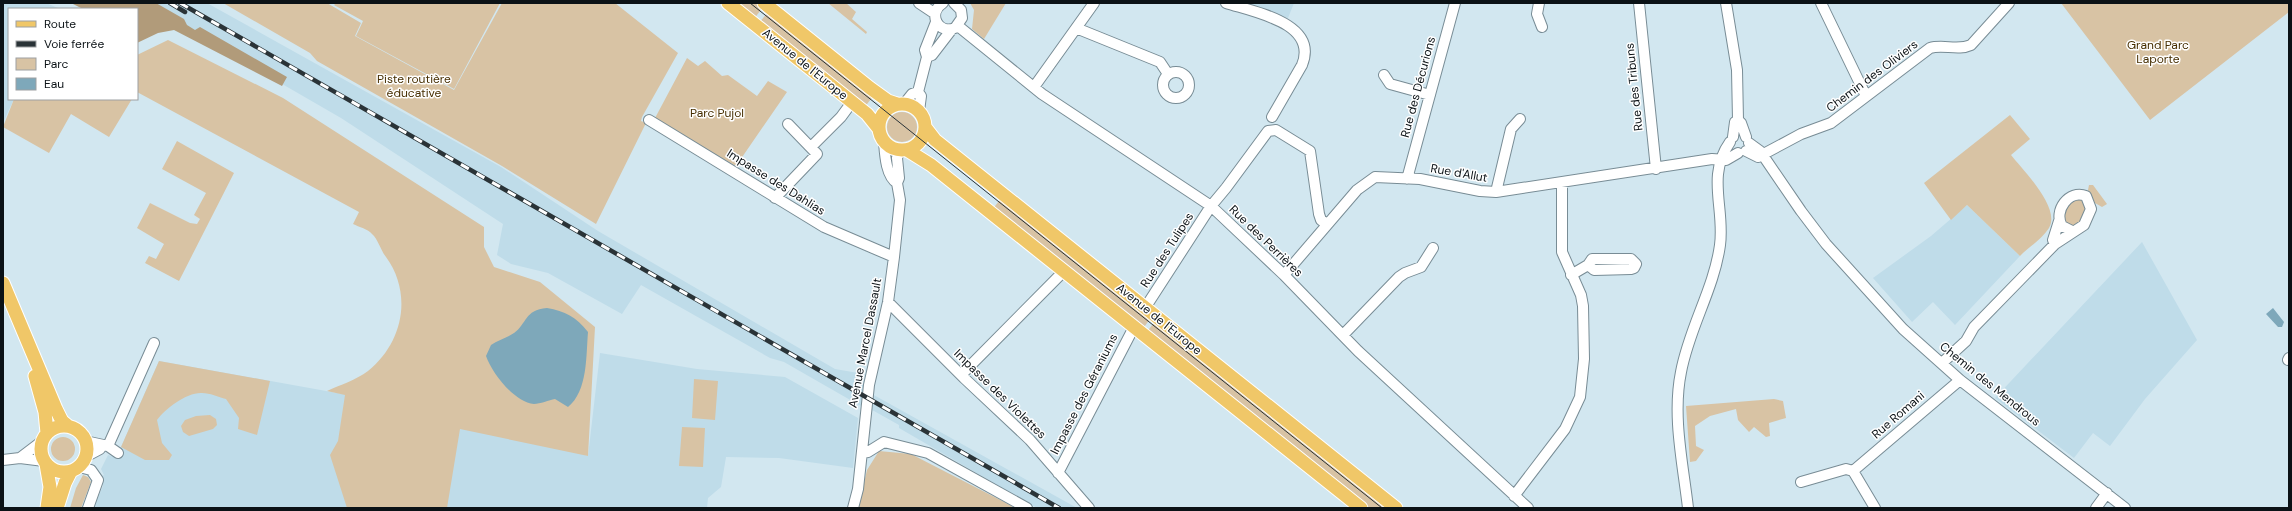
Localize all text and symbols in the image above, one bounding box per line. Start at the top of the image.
legend [8,8,138,100]
text: Route [44,16,76,32]
street label: Avenue de l'Europe [759,25,851,103]
street label: Rue des Décurions [1397,35,1439,139]
text: Voie ferrée [44,36,104,52]
street label: Chemin des Oliviers [1823,36,1921,116]
park label: Grand Parc Laporte [2127,37,2189,67]
street label: Rue des Tribuns [1621,42,1647,132]
text: Parc [44,56,68,72]
park label: Piste routière éducative [377,71,451,101]
text: Eau [44,76,64,92]
park label: Parc Pujol [690,105,744,121]
street label: Impasse des Dahlias [724,145,828,219]
street label: Rue d'Allut [1429,160,1489,186]
street label: Rue des Perrières [1226,202,1306,280]
street label: Rue des Tulipes [1137,209,1197,291]
street label: Avenue Marcel Dassault [845,276,885,409]
street label: Avenue de l'Europe [1113,280,1205,358]
street label: Impasse des Géraniums [1047,331,1121,457]
street label: Chemin des Mendrous [1936,338,2044,430]
street label: Impasse des Violettes [950,346,1050,442]
street label: Rue Romani [1868,388,1928,442]

